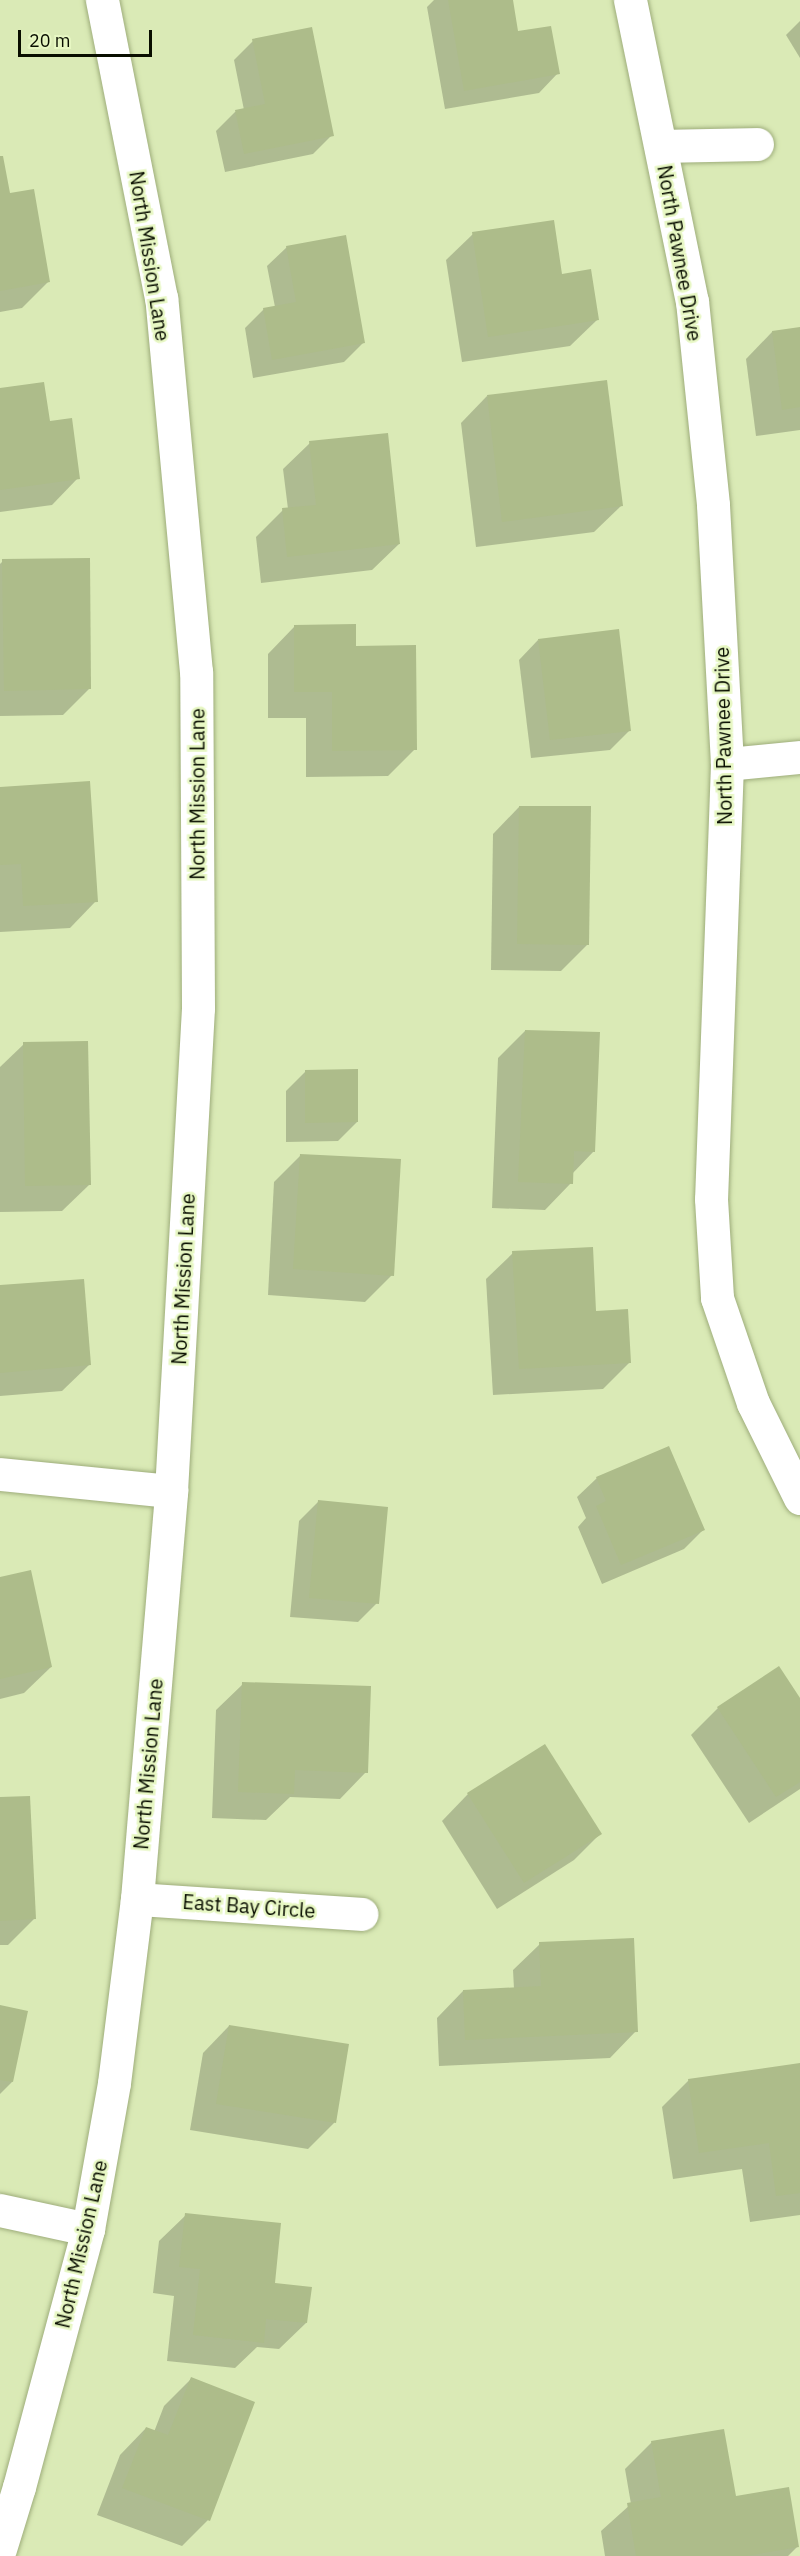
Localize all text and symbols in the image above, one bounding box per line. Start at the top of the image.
scale bar [21,18,154,56]
text: 20 m [29,29,71,52]
street label: North Pawnee Drive [653,163,707,343]
street label: North Mission Lane [125,169,175,343]
street label: North Pawnee Drive [709,647,737,825]
street label: North Mission Lane [185,708,209,880]
street label: North Mission Lane [167,1193,199,1365]
street label: North Mission Lane [129,1677,167,1851]
street label: East Bay Circle [182,1889,316,1923]
street label: North Mission Lane [50,2158,112,2330]

